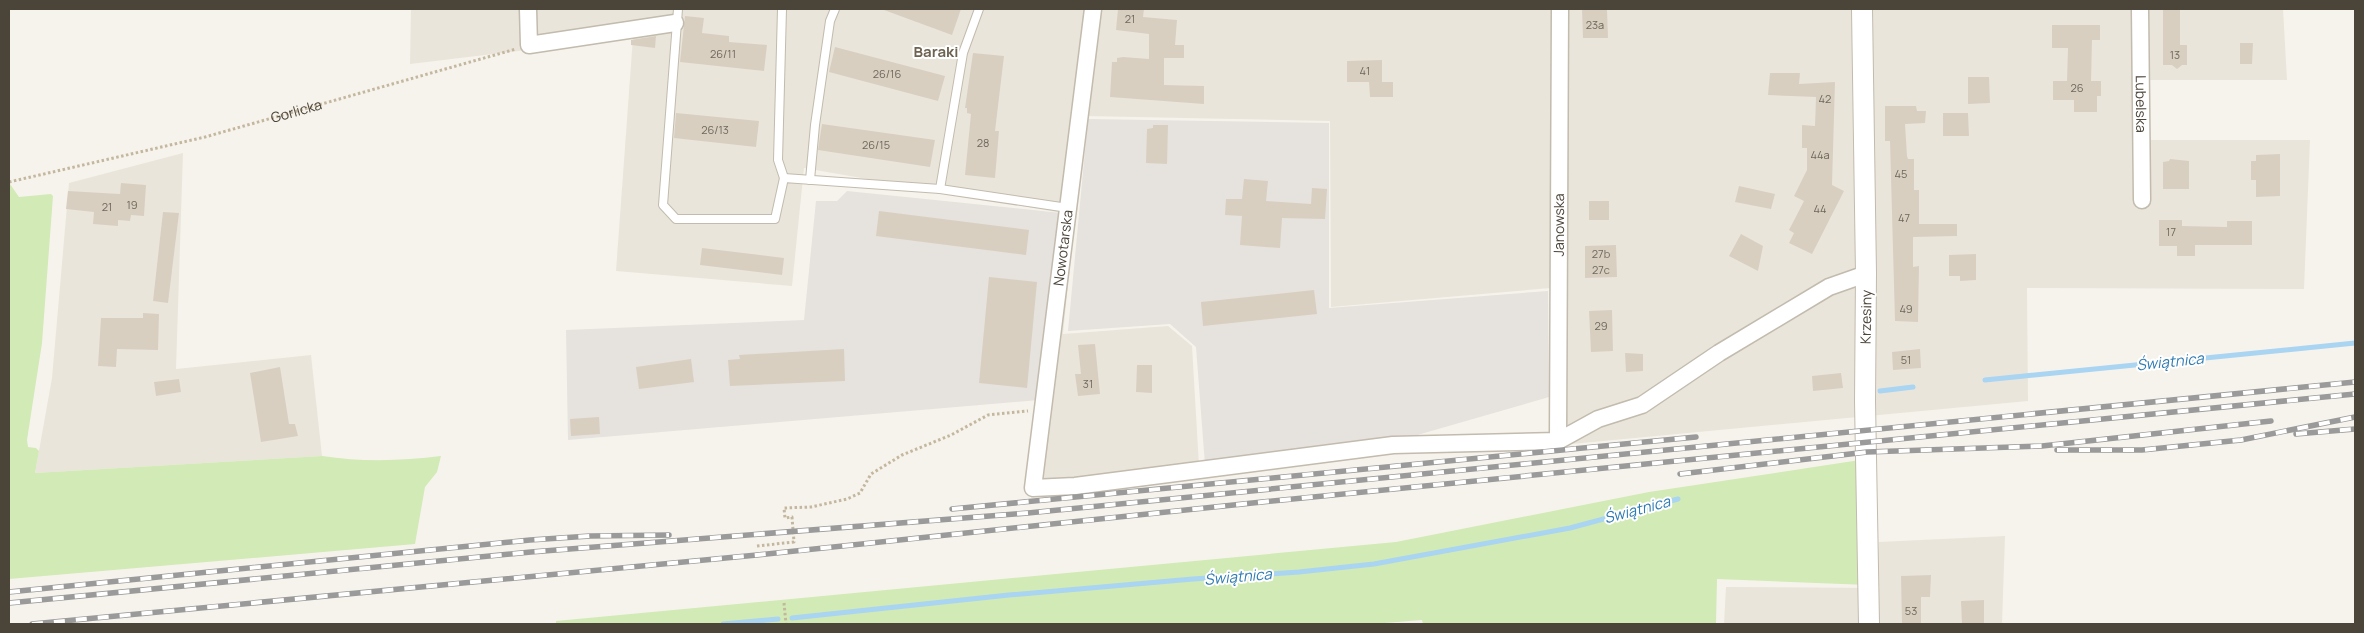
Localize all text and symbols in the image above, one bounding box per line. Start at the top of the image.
house number: 21 [1125,11,1135,26]
house number: 23a [1586,17,1604,32]
district label: Baraki [914,41,958,62]
house number: 26/11 [710,46,736,61]
house number: 13 [2170,47,2180,62]
house number: 41 [1360,63,1370,78]
house number: 26/16 [873,66,901,81]
street label: Lubelska [2132,75,2151,133]
house number: 26 [2070,80,2084,95]
house number: 42 [1819,91,1831,106]
street label: Gorlicka [268,94,324,127]
house number: 26/13 [701,122,729,137]
house number: 28 [977,135,989,150]
house number: 26/15 [862,137,890,152]
house number: 44a [1810,147,1830,162]
house number: 45 [1895,166,1907,181]
street label: Janowska [1549,193,1568,257]
house number: 19 [126,197,138,212]
house number: 21 [102,199,112,214]
house number: 44 [1813,201,1827,216]
street label: Nowotarska [1048,209,1077,287]
house number: 47 [1898,210,1910,225]
house number: 17 [2166,224,2176,239]
house number: 27b [1592,246,1611,261]
house number: 27c [1592,262,1610,277]
street label: Krzesiny [1856,289,1875,344]
house number: 49 [1899,301,1913,316]
house number: 29 [1594,318,1608,333]
water label: Świątnica [2135,347,2205,375]
house number: 51 [1901,352,1911,367]
house number: 31 [1083,376,1093,391]
water label: Świątnica [1602,490,1673,528]
water label: Świątnica [1203,563,1273,590]
house number: 53 [1905,603,1917,618]

